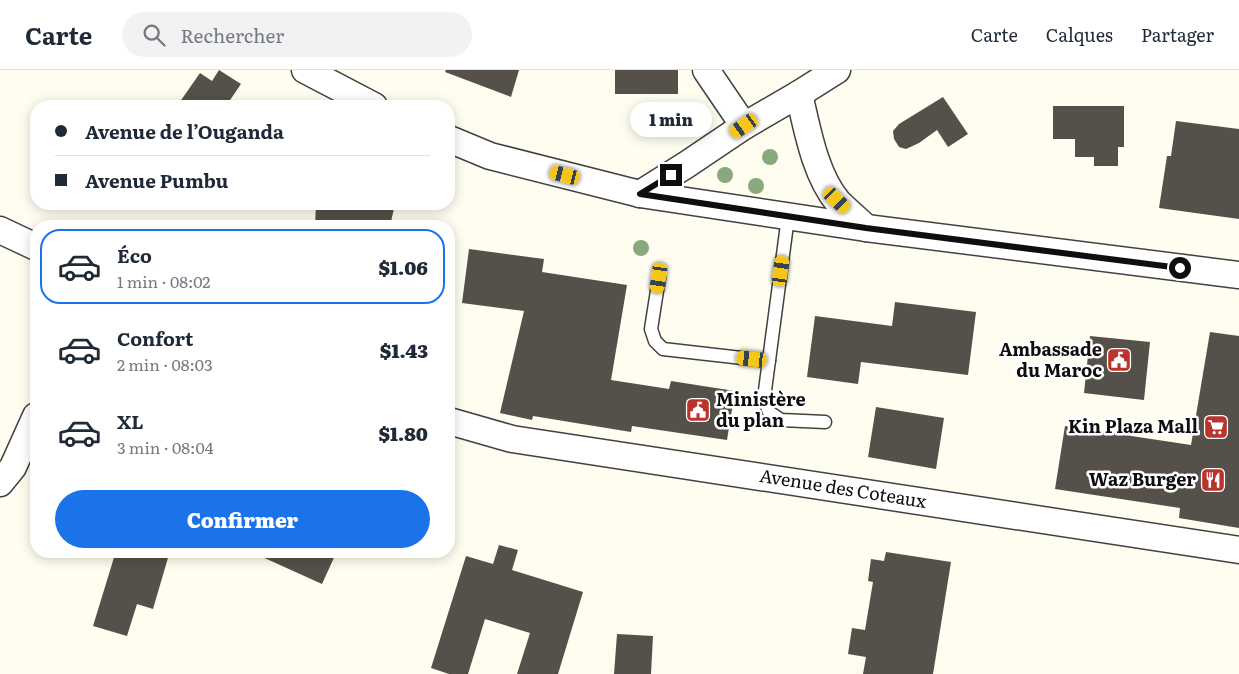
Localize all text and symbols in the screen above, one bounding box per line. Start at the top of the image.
search box [122,12,472,57]
text: Carte [25,17,92,52]
icon: search [140,21,168,49]
text: Rechercher [180,21,284,49]
text: Carte [971,21,1018,48]
text: Calques [1046,21,1113,48]
text: Partager [1141,21,1214,48]
callout: 1 min [630,102,712,138]
text: 1 min [649,107,693,131]
car [727,111,760,141]
text: Avenue de l’Ouganda [85,117,284,145]
car [548,164,581,186]
route end [660,164,682,186]
text: Avenue Pumbu [85,166,228,194]
car [820,184,853,216]
text: Éco [117,241,152,269]
icon: car [57,244,102,289]
text: $1.06 [378,253,428,281]
car [771,255,790,287]
route start [1169,257,1191,279]
car [649,262,668,294]
text: 1 min · 08:02 [117,269,210,293]
text: Confort [117,324,193,352]
icon: car [57,327,102,372]
place label: Ambassade du Maroc [999,335,1102,383]
text: $1.43 [380,336,428,364]
public building icon: Ambassade du Maroc [1106,347,1132,373]
car [736,350,767,368]
text: 2 min · 08:03 [117,352,213,376]
place label: Ministère du plan [716,385,806,433]
public building icon: Ministère du plan [685,397,711,423]
text: XL [117,407,144,435]
icon: car [57,410,102,455]
place label: Kin Plaza Mall [1068,412,1198,439]
supermarket icon: Kin Plaza Mall [1203,414,1229,440]
text: $1.80 [378,419,428,447]
text: 3 min · 08:04 [117,435,214,459]
street label: Avenue des Coteaux [758,461,929,514]
place label: Waz Burger [1089,465,1196,492]
restaurant icon: Waz Burger [1200,467,1226,493]
button: Confirmer [55,490,430,548]

